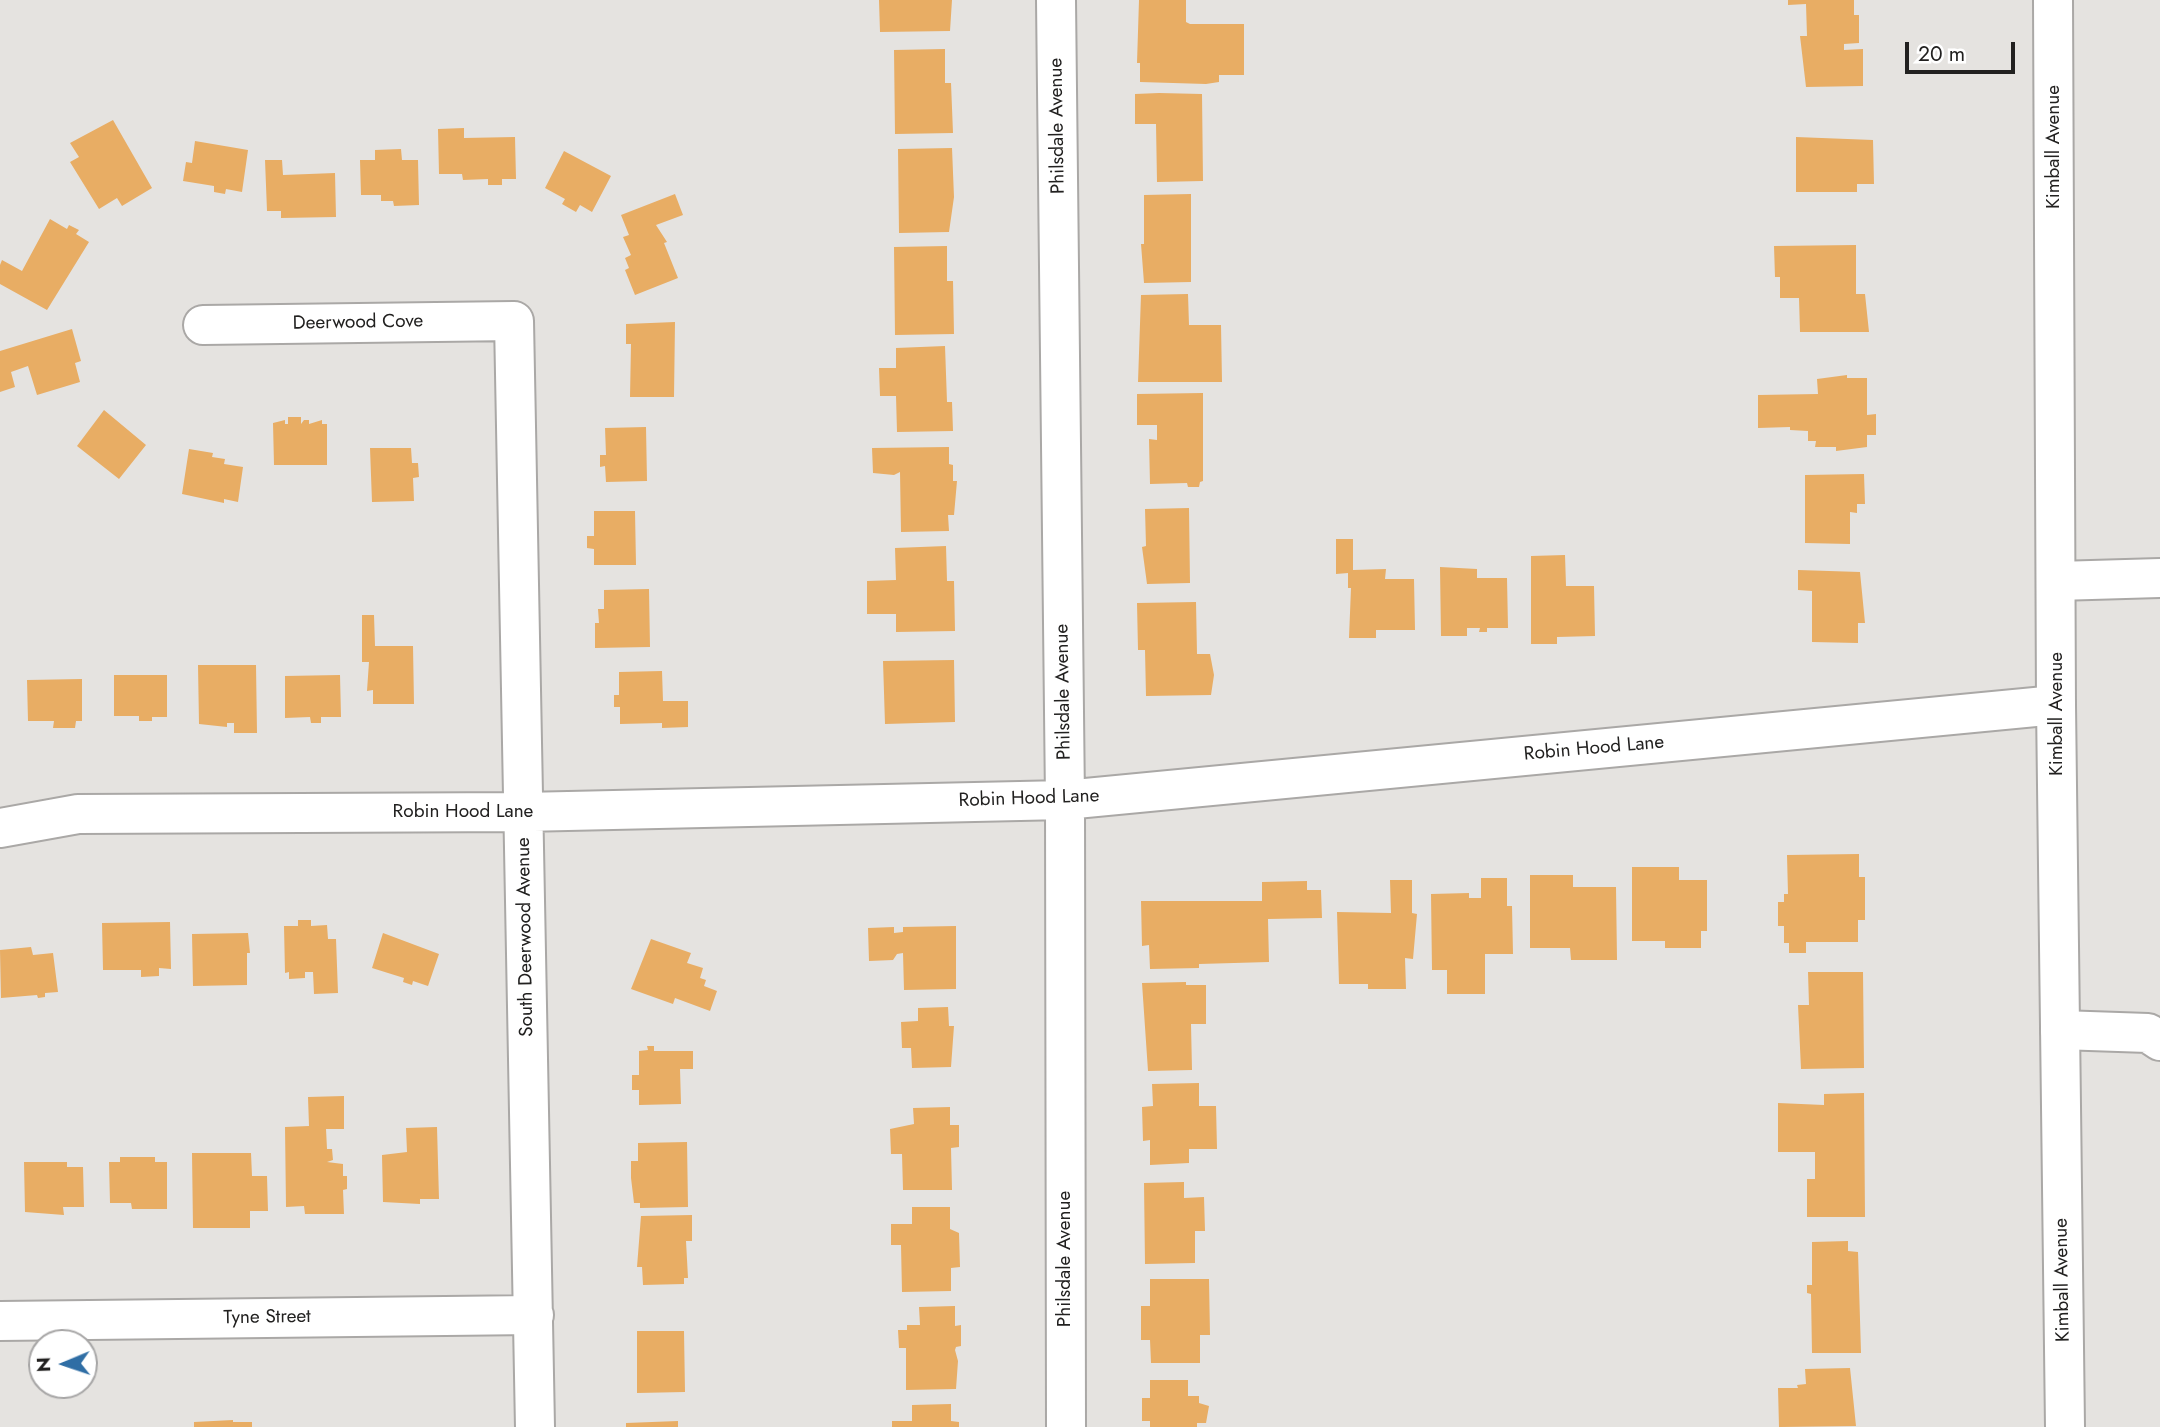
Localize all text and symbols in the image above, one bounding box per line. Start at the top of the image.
scale bar [1908,28,2018,72]
text: 20 m [1918,39,1965,69]
street label: Philsdale Avenue [1045,58,1071,194]
street label: Kimball Avenue [2043,85,2065,209]
street label: Deerwood Cove [293,310,423,336]
street label: Philsdale Avenue [1051,624,1077,760]
street label: Kimball Avenue [2046,652,2068,776]
street label: Robin Hood Lane [1523,732,1665,766]
street label: Robin Hood Lane [958,785,1100,813]
street label: Robin Hood Lane [393,801,533,823]
street label: South Deerwood Avenue [513,837,539,1037]
street label: Philsdale Avenue [1054,1191,1076,1327]
street label: Kimball Avenue [2051,1218,2075,1342]
street label: Tyne Street [223,1306,311,1330]
north arrow [28,1329,98,1399]
text: N [30,1357,57,1373]

